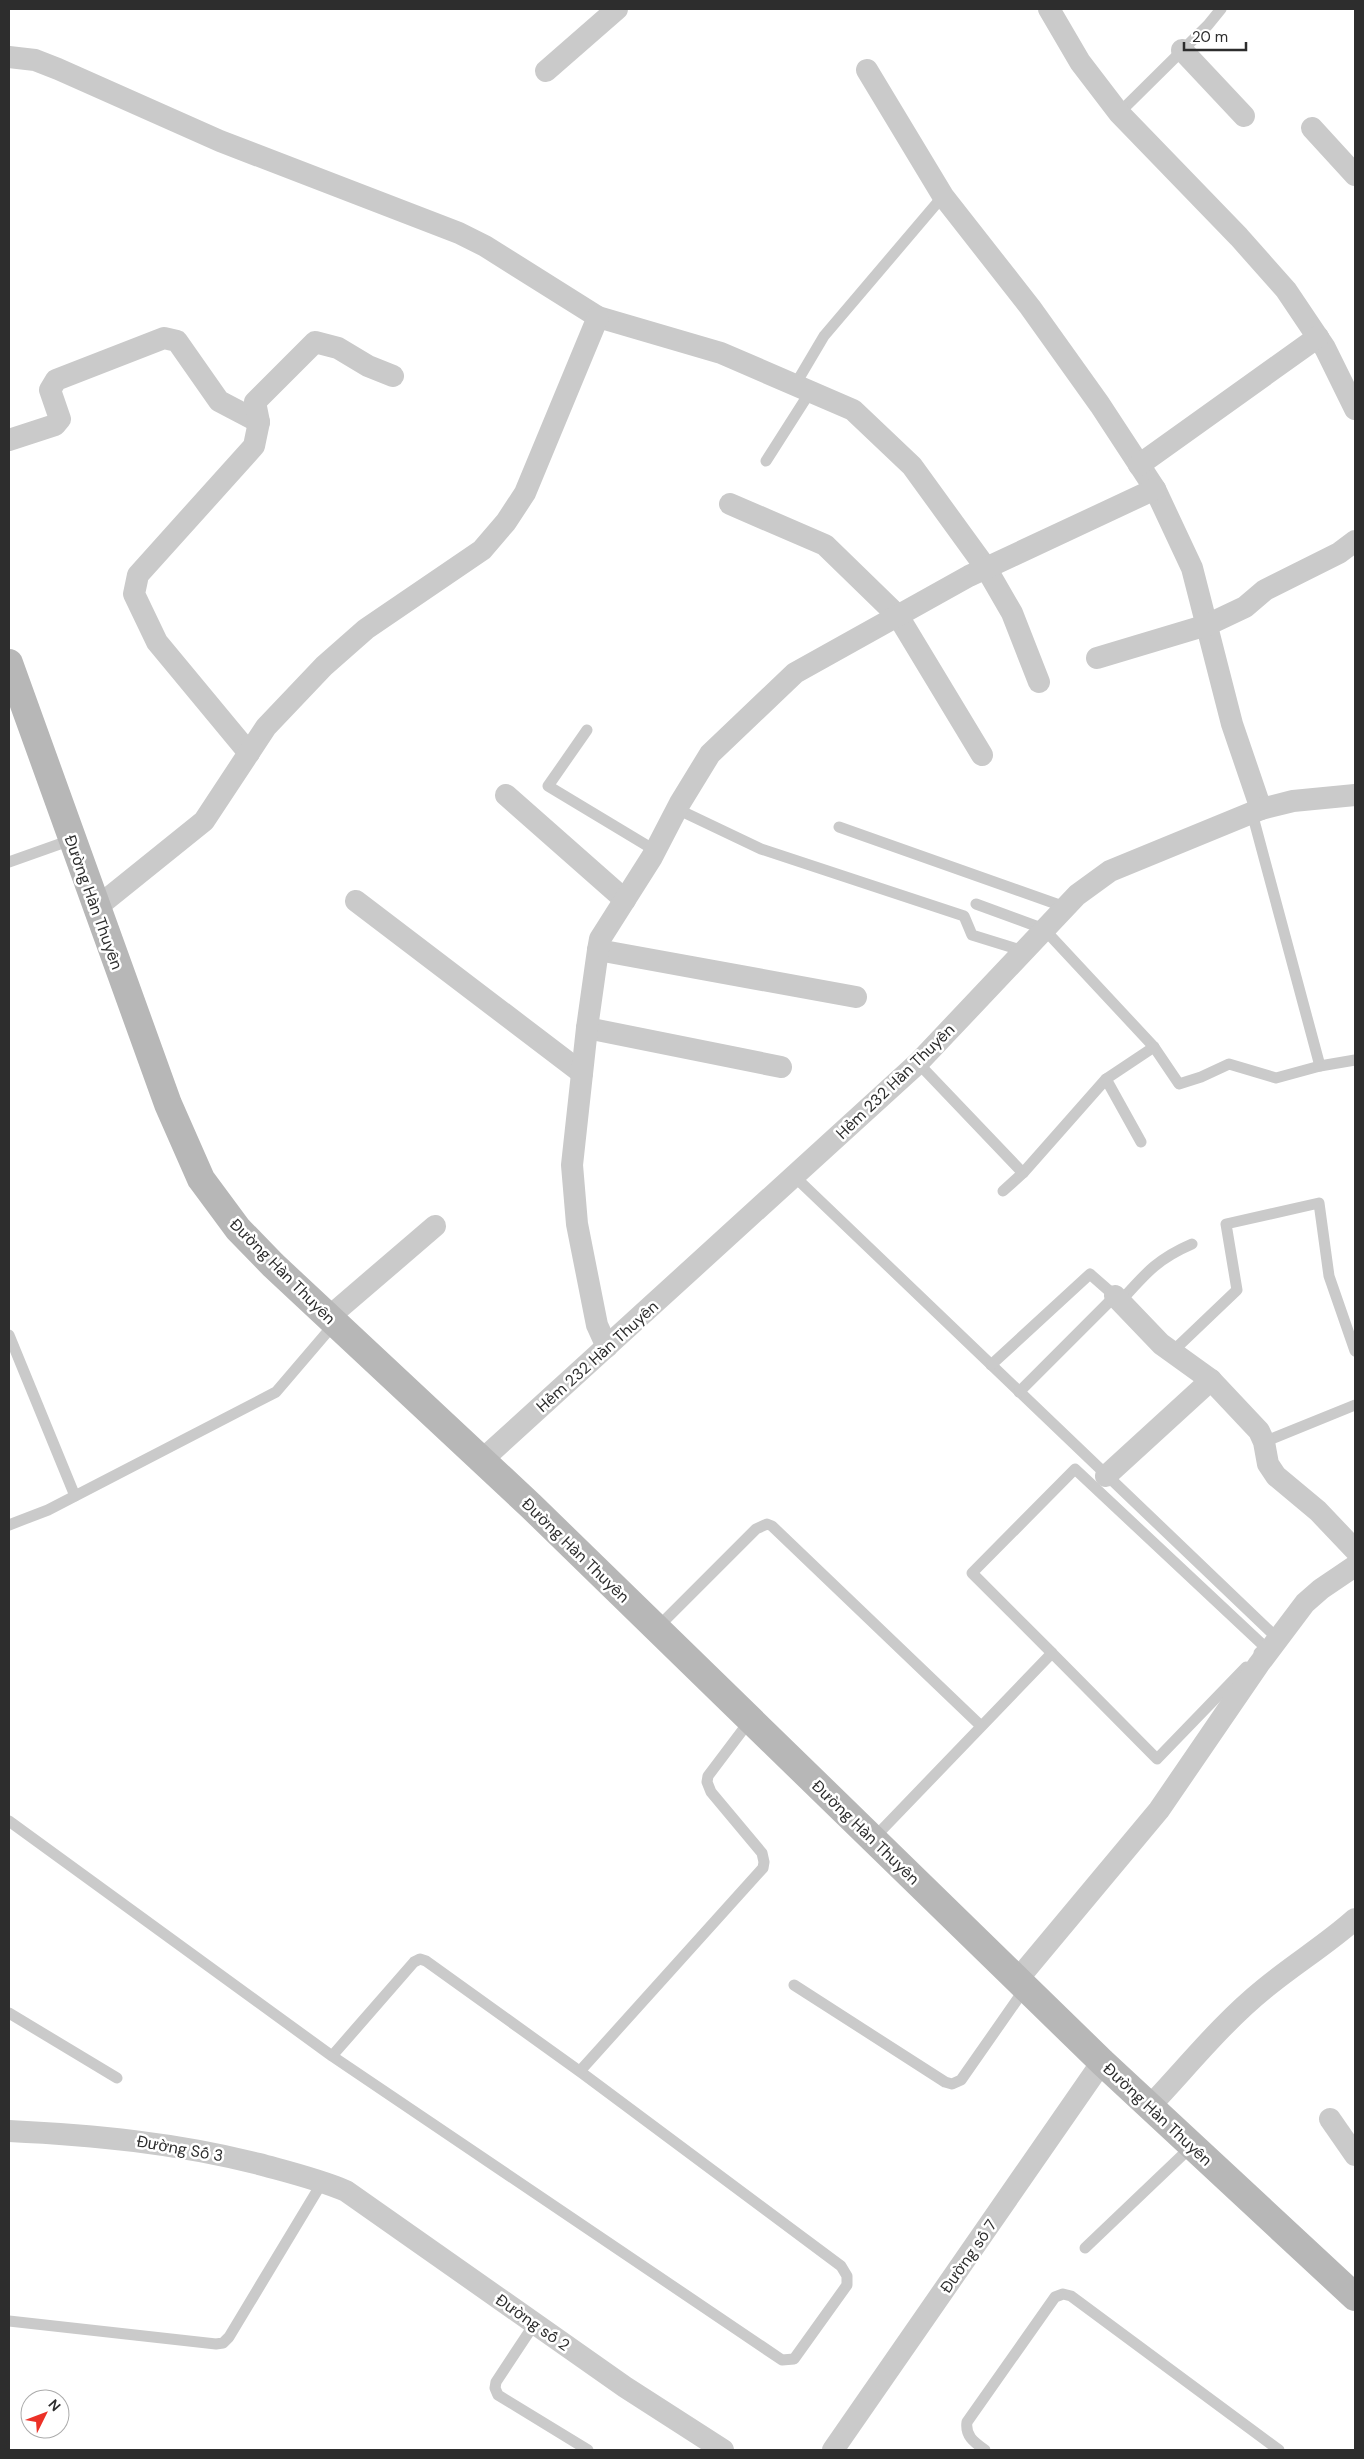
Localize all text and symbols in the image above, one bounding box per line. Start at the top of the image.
scale bar [1184,20,1246,52]
text: 20 m [1192,27,1228,47]
street label: Đường Hàn Thuyên [59,832,128,972]
street label: Hẻm 232 Hàn Thuyên [831,1019,959,1144]
street label: Đường Hàn Thuyên [225,1214,340,1329]
street label: Hẻm 232 Hàn Thuyên [532,1296,663,1417]
street label: Đường Hàn Thuyên [517,1494,634,1607]
street label: Đường Hàn Thuyên [807,1776,924,1889]
street label: Đường Hàn Thuyên [1099,2058,1217,2170]
street label: Đường Số 3 [135,2131,225,2166]
street label: Đường số 7 [935,2215,1001,2297]
street label: Đường số 2 [491,2289,574,2356]
north arrow [20,2389,70,2439]
text: N [45,2395,65,2415]

